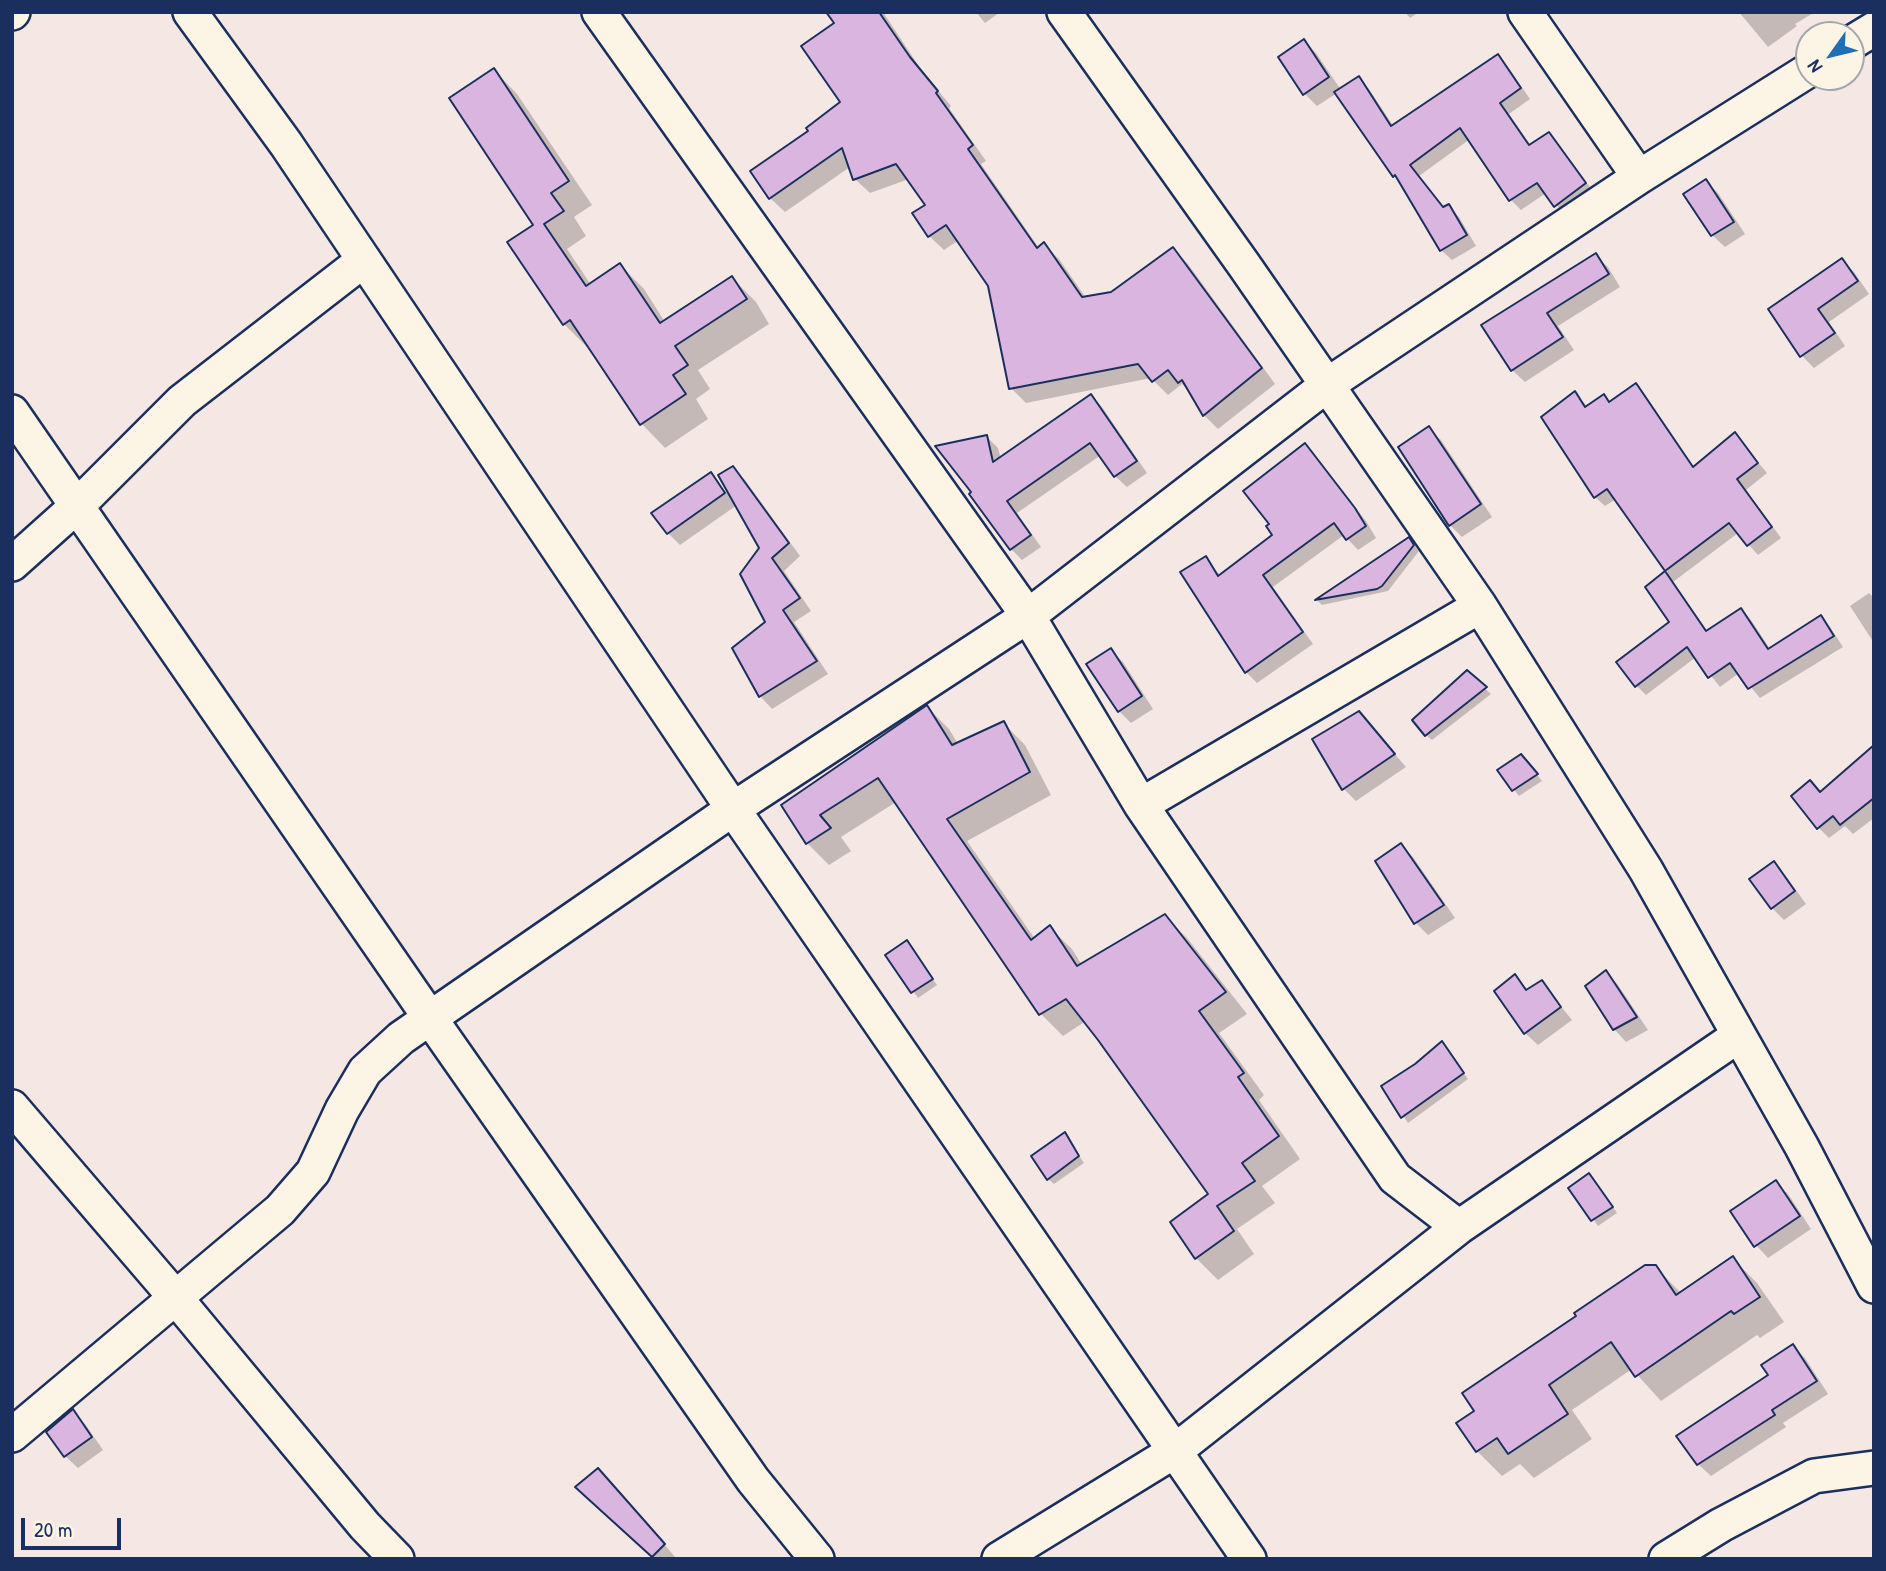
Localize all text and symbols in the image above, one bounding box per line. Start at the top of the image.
north arrow [1795,21,1865,91]
text: N [1801,55,1828,78]
scale bar [24,1504,124,1548]
text: 20 m [34,1515,72,1544]

